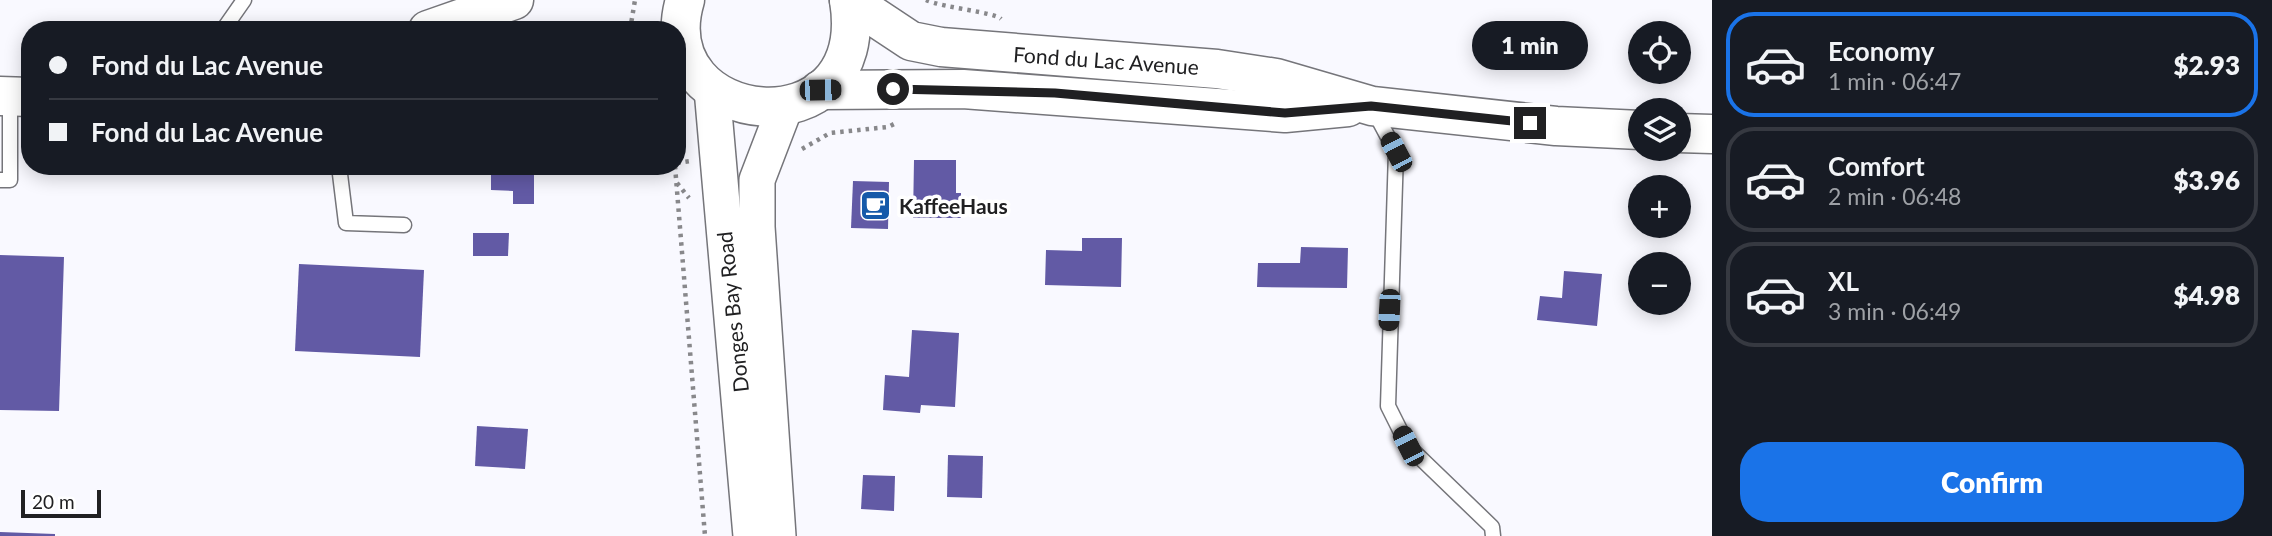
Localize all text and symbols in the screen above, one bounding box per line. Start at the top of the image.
map controls [1628,21,1691,315]
button: locate [1628,21,1691,84]
callout: 1 min [1472,22,1588,71]
text: 1 min [1501,31,1559,59]
icon: car [1744,33,1807,96]
text: Economy [1828,35,1934,67]
street label: Fond du Lac Avenue [1012,41,1200,79]
text: Fond du Lac Avenue [91,49,323,81]
text: $2.93 [2173,49,2240,81]
text: 1 min · 06:47 [1828,67,1961,95]
route start [877,73,909,105]
car [799,79,842,101]
button: layers [1628,98,1691,161]
route end [1514,107,1546,139]
text: Fond du Lac Avenue [91,116,323,148]
car [1377,129,1416,175]
icon: car [1744,148,1807,211]
text: Comfort [1828,150,1925,182]
text: $3.96 [2173,164,2240,196]
button: + [1628,175,1691,238]
text: 2 min · 06:48 [1828,182,1961,210]
cafe icon: KaffeeHaus [859,188,893,222]
place label: KaffeeHaus [899,193,1008,218]
street label: Donges Bay Road [711,230,753,394]
button: − [1628,252,1691,315]
icon: car [1744,263,1807,326]
text: XL [1828,265,1859,297]
text: $4.98 [2173,279,2240,311]
car [1378,288,1401,332]
text: 3 min · 06:49 [1828,297,1961,325]
car [1390,423,1427,469]
button: Confirm [1740,442,2244,522]
scale bar [21,487,102,519]
text: 20 m [32,490,75,513]

